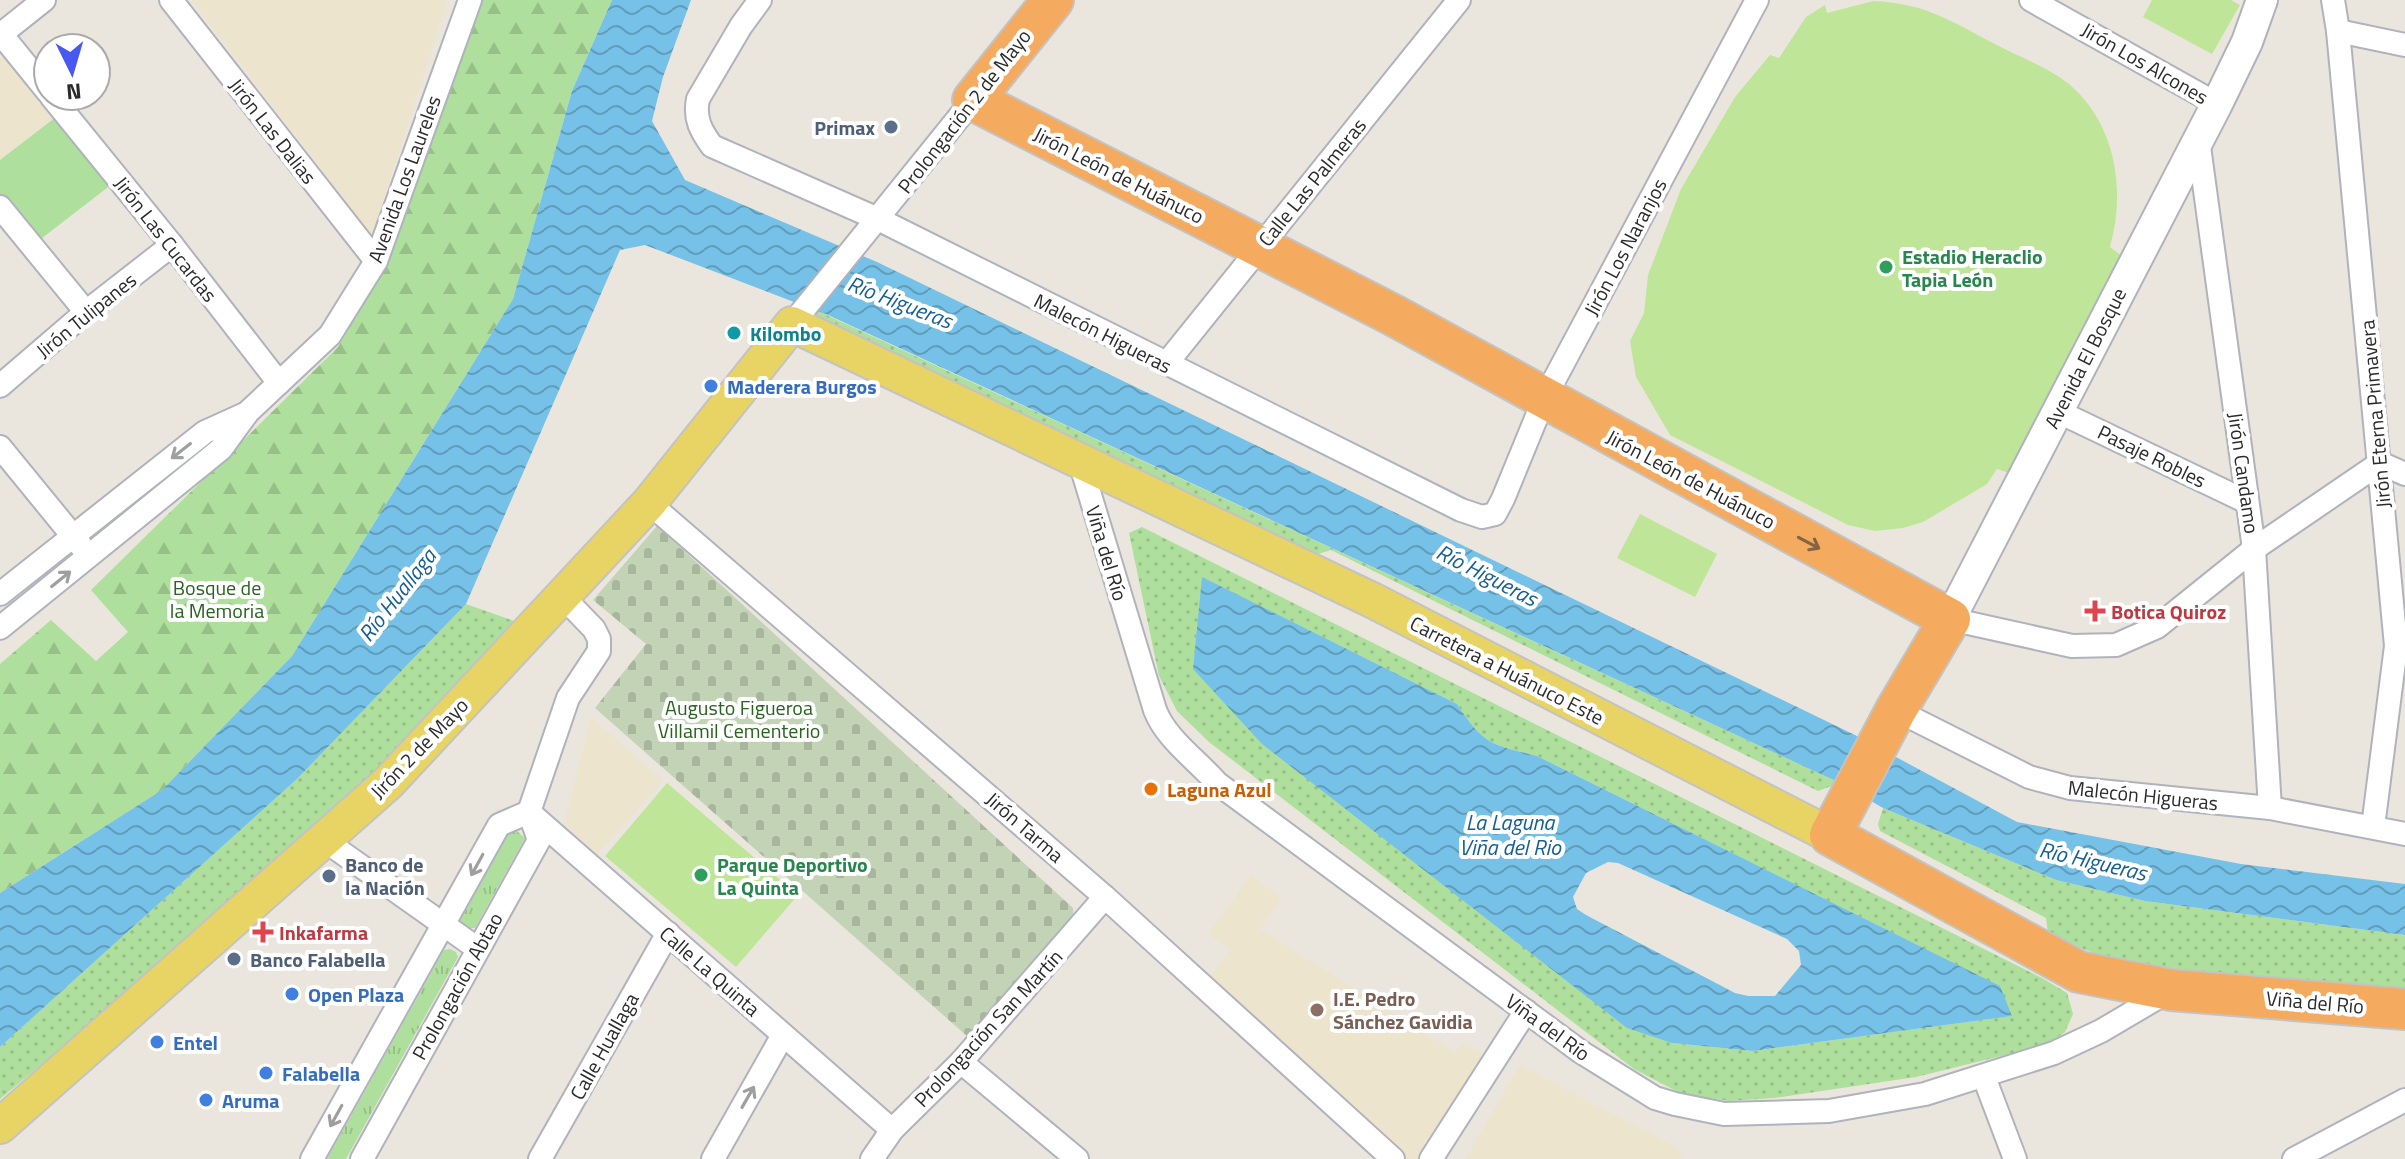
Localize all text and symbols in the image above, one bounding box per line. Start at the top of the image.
street label: Jirón Los Alcones [2076,14,2214,112]
street label: Prolongación 2 de Mayo [890,22,1038,200]
north arrow [32,32,112,112]
street label: Jirón Las Dalias [222,71,324,191]
text: N [65,74,83,110]
street label: Avenida Los Laureles [359,91,449,267]
street label: Calle Las Palmeras [1250,111,1374,253]
place label: Primax [814,112,876,143]
marker: Primax [882,118,900,136]
street label: Jirón León de Huánuco [1028,119,1210,231]
street label: Jirón Las Cucardas [107,169,225,309]
street label: Jirón Los Naranjos [1576,173,1674,321]
place label: Estadio Heraclio Tapia León [1902,241,2043,295]
marker: Estadio Heraclio Tapia León [1877,258,1895,276]
street label: Jirón Tulipanes [29,265,143,365]
water label: Río Higueras [843,267,959,338]
street label: Avenida El Bosque [2036,282,2134,434]
street label: Malecón Higueras [1029,285,1177,381]
place label: Kilombo [750,318,821,349]
street label: Jirón Eterna Primavera [2351,319,2399,509]
marker: Kilombo [725,324,743,342]
place label: Maderera Burgos [727,371,877,402]
marker: Maderera Burgos [702,377,720,395]
street label: Jirón Candamo [2220,410,2268,536]
street label: Pasaje Robles [2093,416,2211,496]
street label: Jirón León de Huánuco [1601,421,1781,537]
one-way arrow [171,442,192,460]
street label: Viña del Río [1078,502,1136,604]
water label: Río Higueras [1431,535,1545,616]
one-way arrow [1797,535,1820,551]
water label: Río Huallaga [350,540,446,649]
one-way arrow [50,571,71,589]
park label: Bosque de la Memoria [170,572,264,626]
place label: Botica Quiroz [2111,596,2226,627]
marker: Botica Quiroz [2086,602,2104,620]
street label: Carretera a Huánuco Este [1405,608,1609,732]
street label: Jirón 2 de Mayo [363,690,475,806]
park label: Augusto Figueroa Villamil Cementerio [658,692,820,746]
street label: Malecón Higueras [2066,772,2220,818]
place label: Laguna Azul [1167,774,1272,805]
marker: Laguna Azul [1142,780,1160,798]
street label: Jirón Tarma [979,784,1071,870]
water label: La Laguna Viña del Rio [1459,805,1562,864]
water label: Río Higueras [2036,832,2152,890]
place label: Banco de la Nación [345,849,425,903]
place label: Parque Deportivo La Quinta [717,849,868,903]
one-way arrow [469,853,485,876]
marker: Parque Deportivo La Quinta [692,866,710,884]
marker: Banco de la Nación [320,867,338,885]
street label: Prolongación Abtao [404,907,510,1065]
place label: Inkafarma [279,917,368,948]
street label: Calle La Quinta [653,918,767,1024]
marker: Inkafarma [254,923,272,941]
street label: Prolongación San Martín [906,942,1070,1114]
place label: Banco Falabella [250,944,386,975]
marker: Banco Falabella [225,950,243,968]
place label: Open Plaza [308,979,404,1010]
street label: Viña del Río [2265,982,2365,1022]
place label: I.E. Pedro Sánchez Gavidia [1333,983,1473,1037]
marker: Open Plaza [283,985,301,1003]
street label: Viña del Río [1499,986,1597,1068]
street label: Calle Huallaga [562,987,646,1105]
marker: I.E. Pedro Sánchez Gavidia [1308,1001,1326,1019]
place label: Entel [173,1027,218,1058]
marker: Entel [148,1033,166,1051]
place label: Falabella [282,1058,360,1089]
marker: Falabella [257,1064,275,1082]
place label: Aruma [222,1085,280,1116]
one-way arrow [740,1086,756,1109]
marker: Aruma [197,1091,215,1109]
one-way arrow [328,1104,344,1127]

